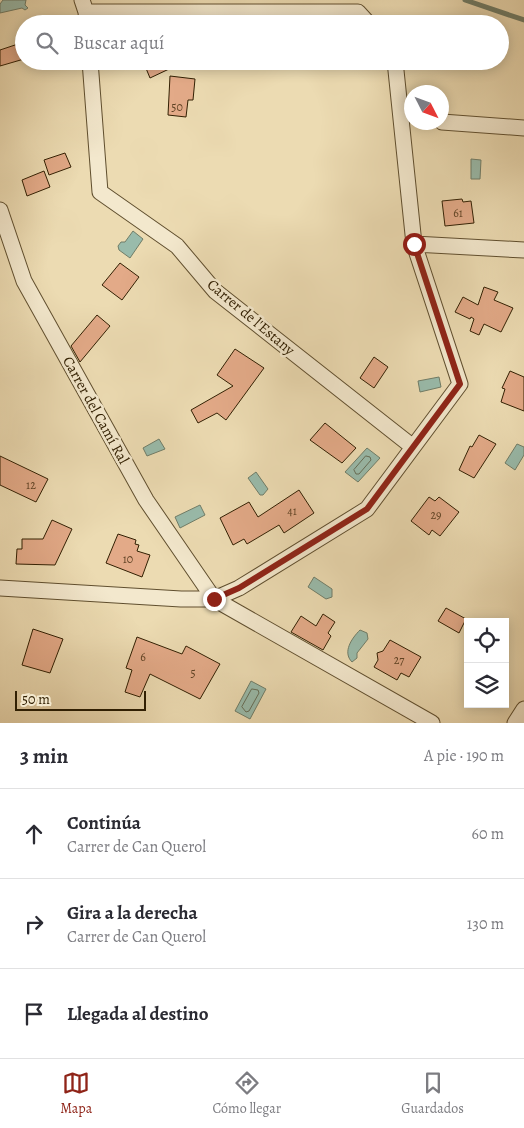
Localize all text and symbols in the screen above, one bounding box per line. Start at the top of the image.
search box [15,15,509,70]
icon: search [33,29,61,57]
text: Buscar aquí [73,30,164,56]
north arrow [404,85,449,130]
house number: 50 [171,99,183,115]
house number: 61 [453,205,463,221]
route start [403,233,426,256]
street label: Carrer de l'Estany [203,274,299,360]
street label: Carrer del Camí Ral [58,353,134,468]
house number: 12 [26,477,36,493]
house number: 41 [287,503,297,519]
house number: 29 [430,507,442,523]
house number: 10 [123,551,133,567]
route end [203,588,226,611]
map controls [464,618,509,708]
button: locate [464,618,509,663]
house number: 6 [140,649,146,665]
house number: 27 [394,652,405,668]
button: layers [464,663,509,708]
house number: 5 [190,665,196,681]
scale bar [15,688,146,711]
text: 50 m [22,690,50,709]
text: 3 min [20,742,68,770]
text: A pie · 190 m [424,745,504,767]
text: Continúa [67,810,141,836]
icon: ahead [20,820,48,848]
text: 60 m [472,823,504,845]
text: Carrer de Can Querol [67,836,206,858]
text: Gira a la derecha [67,900,198,926]
icon: right [20,910,48,938]
text: 130 m [467,913,504,935]
text: Carrer de Can Querol [67,926,206,948]
icon: arrive [20,1000,48,1028]
text: Llegada al destino [67,1001,209,1027]
tab: Mapa [60,1069,92,1118]
tab: Cómo llegar [213,1069,281,1118]
tab: Guardados [401,1069,464,1118]

